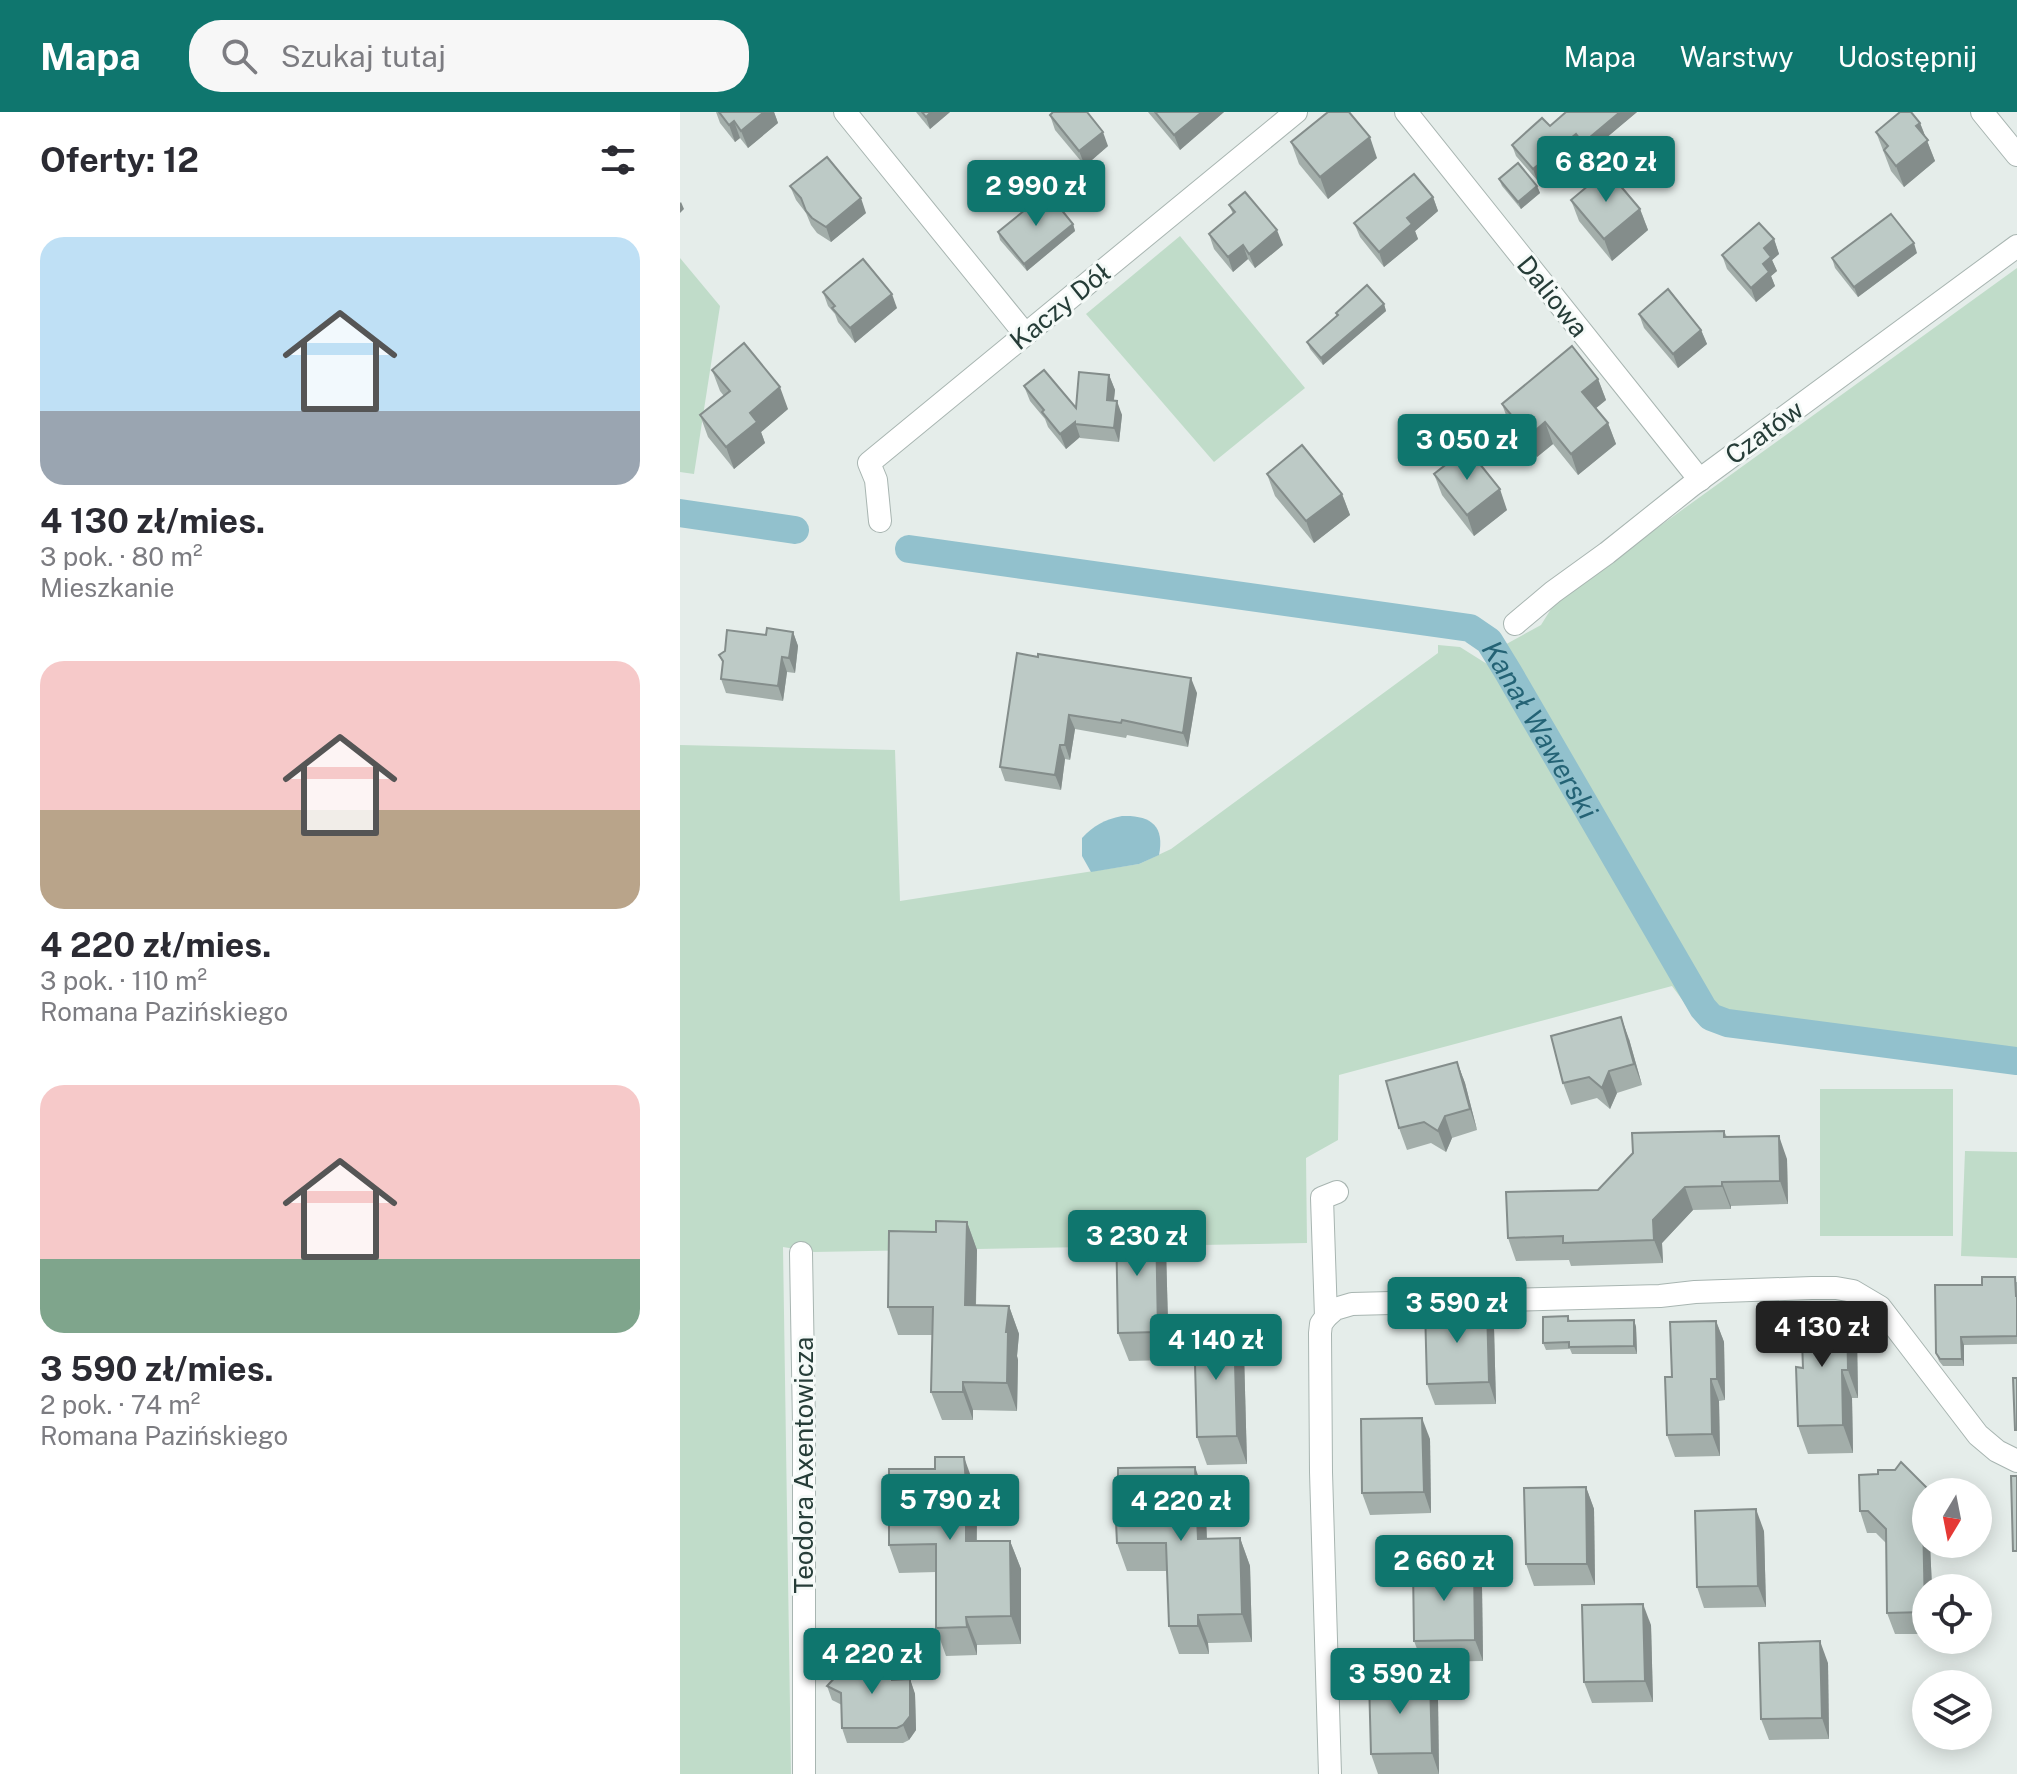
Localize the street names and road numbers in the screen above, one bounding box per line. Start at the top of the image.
street label: Daliowa [1511,249,1595,343]
street label: Kaczy Dół [1004,256,1116,356]
street label: Czatów [1719,393,1809,471]
street label: Teodora Axentowicza [788,1337,819,1593]

